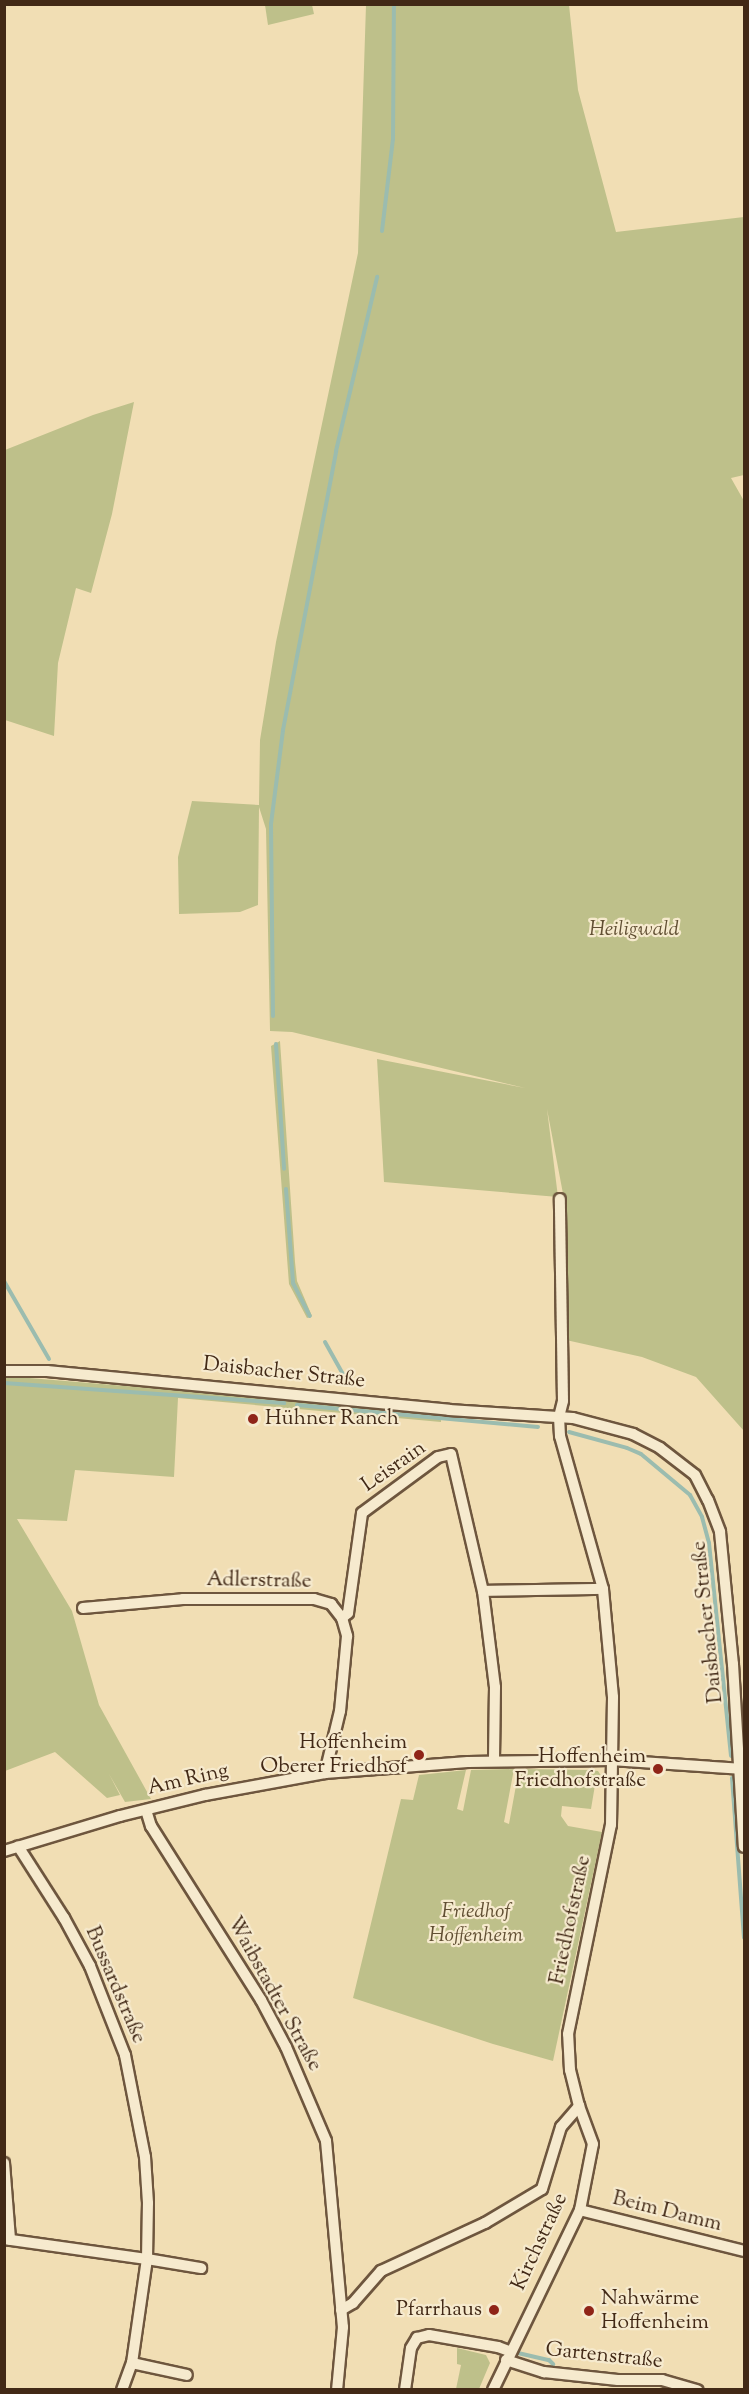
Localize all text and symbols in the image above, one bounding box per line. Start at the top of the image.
park label: Heiligwald [589,917,679,943]
street label: Daisbacher Straße [202,1352,366,1394]
place label: Hühner Ranch [265,1406,399,1432]
marker: Hühner Ranch [246,1412,260,1426]
street label: Leisrain [357,1436,431,1498]
street label: Daisbacher Straße [687,1540,729,1704]
street label: Adlerstraße [206,1567,312,1595]
place label: Hoffenheim Oberer Friedhof [260,1730,407,1780]
place label: Hoffenheim Friedhofstraße [515,1744,646,1794]
marker: Hoffenheim Oberer Friedhof [412,1748,426,1762]
street label: Am Ring [145,1758,231,1802]
marker: Hoffenheim Friedhofstraße [651,1762,665,1776]
street label: Friedhofstraße [545,1853,597,1987]
park label: Friedhof Hoffenheim [429,1899,523,1949]
street label: Waibstadter Straße [221,1912,327,2076]
street label: Bussardstraße [79,1923,151,2047]
street label: Beim Damm [610,2186,724,2238]
street label: Kirchstraße [506,2189,574,2295]
place label: Nahwärme Hoffenheim [601,2286,709,2336]
place label: Pfarrhaus [396,2297,482,2323]
marker: Pfarrhaus [487,2303,501,2317]
marker: Nahwärme Hoffenheim [582,2304,596,2318]
street label: Gartenstraße [544,2337,664,2375]

